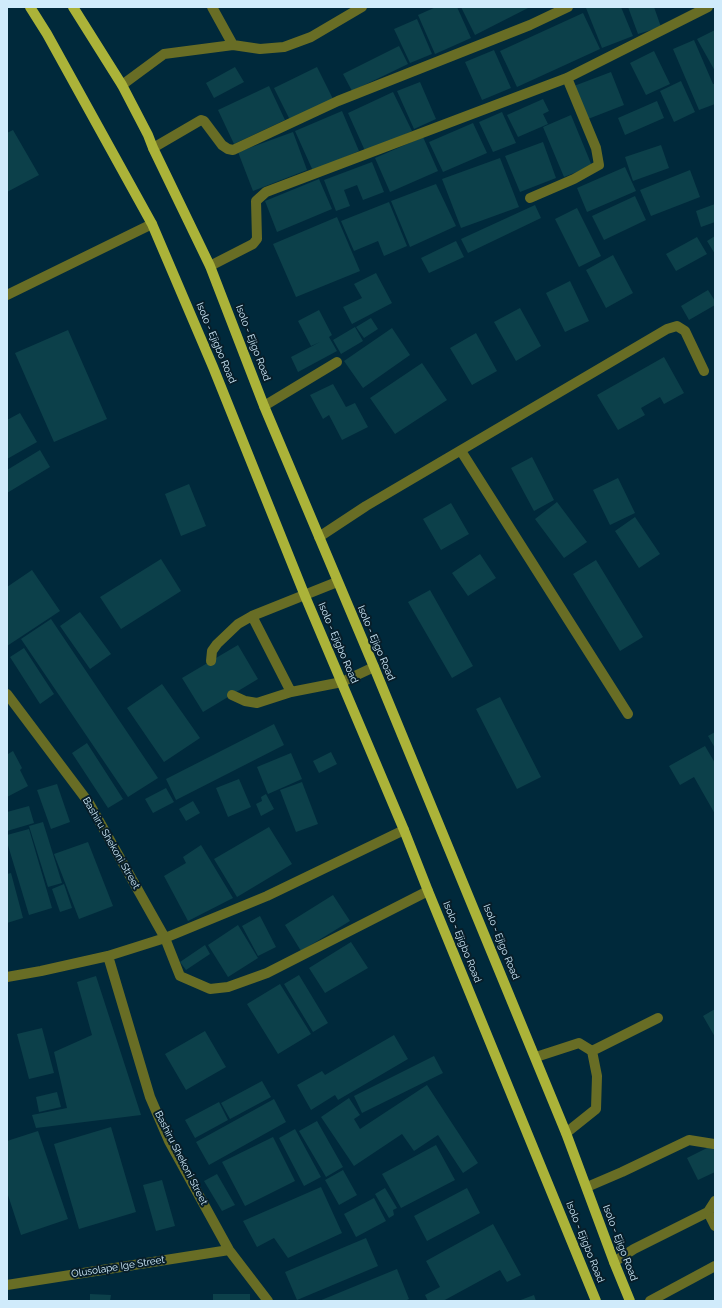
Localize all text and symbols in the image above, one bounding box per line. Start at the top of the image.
street label: Isolo - Ejigbo Road [194,301,238,385]
street label: Isolo - Ejigo Road [233,303,273,383]
street label: Isolo - Ejigbo Road [316,601,360,685]
street label: Isolo - Ejigo Road [355,604,397,682]
street label: Bashiru Shekoni Street [80,795,142,891]
street label: Isolo - Ejigbo Road [440,900,484,984]
street label: Isolo - Ejigo Road [480,902,522,982]
street label: Bashiru Shekoni Street [152,1109,210,1207]
street label: Isolo - Ejigbo Road [563,1200,607,1284]
street label: Isolo - Ejigo Road [600,1203,640,1283]
street label: Olusolape Ige Street [70,1254,166,1280]

